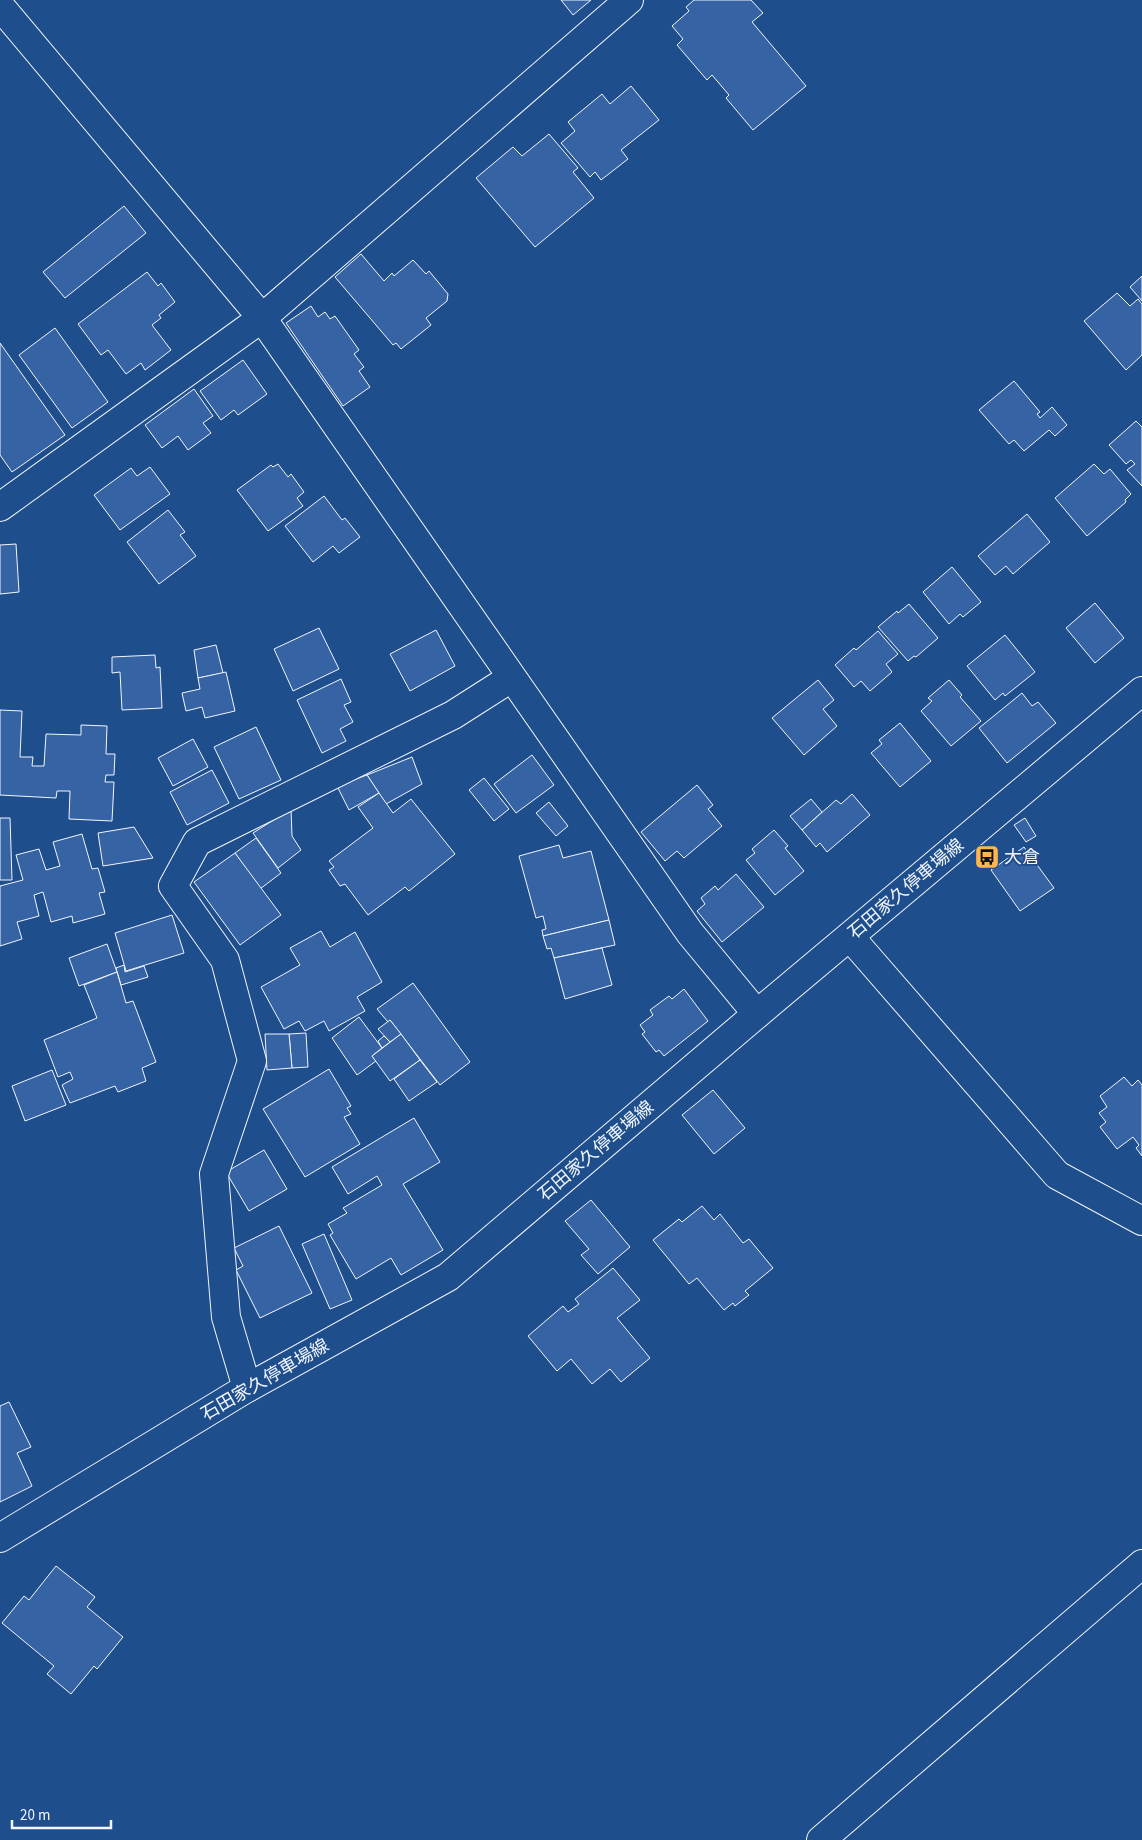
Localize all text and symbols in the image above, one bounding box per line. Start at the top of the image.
street label: 石田家久停車場線 [843,833,969,945]
bus stop icon: 大倉 [974,844,1000,870]
place label: 大倉 [1004,845,1040,870]
street label: 石田家久停車場線 [533,1095,659,1207]
street label: 石田家久停車場線 [196,1333,334,1427]
scale bar [12,1798,111,1830]
text: 20 m [20,1805,50,1826]

